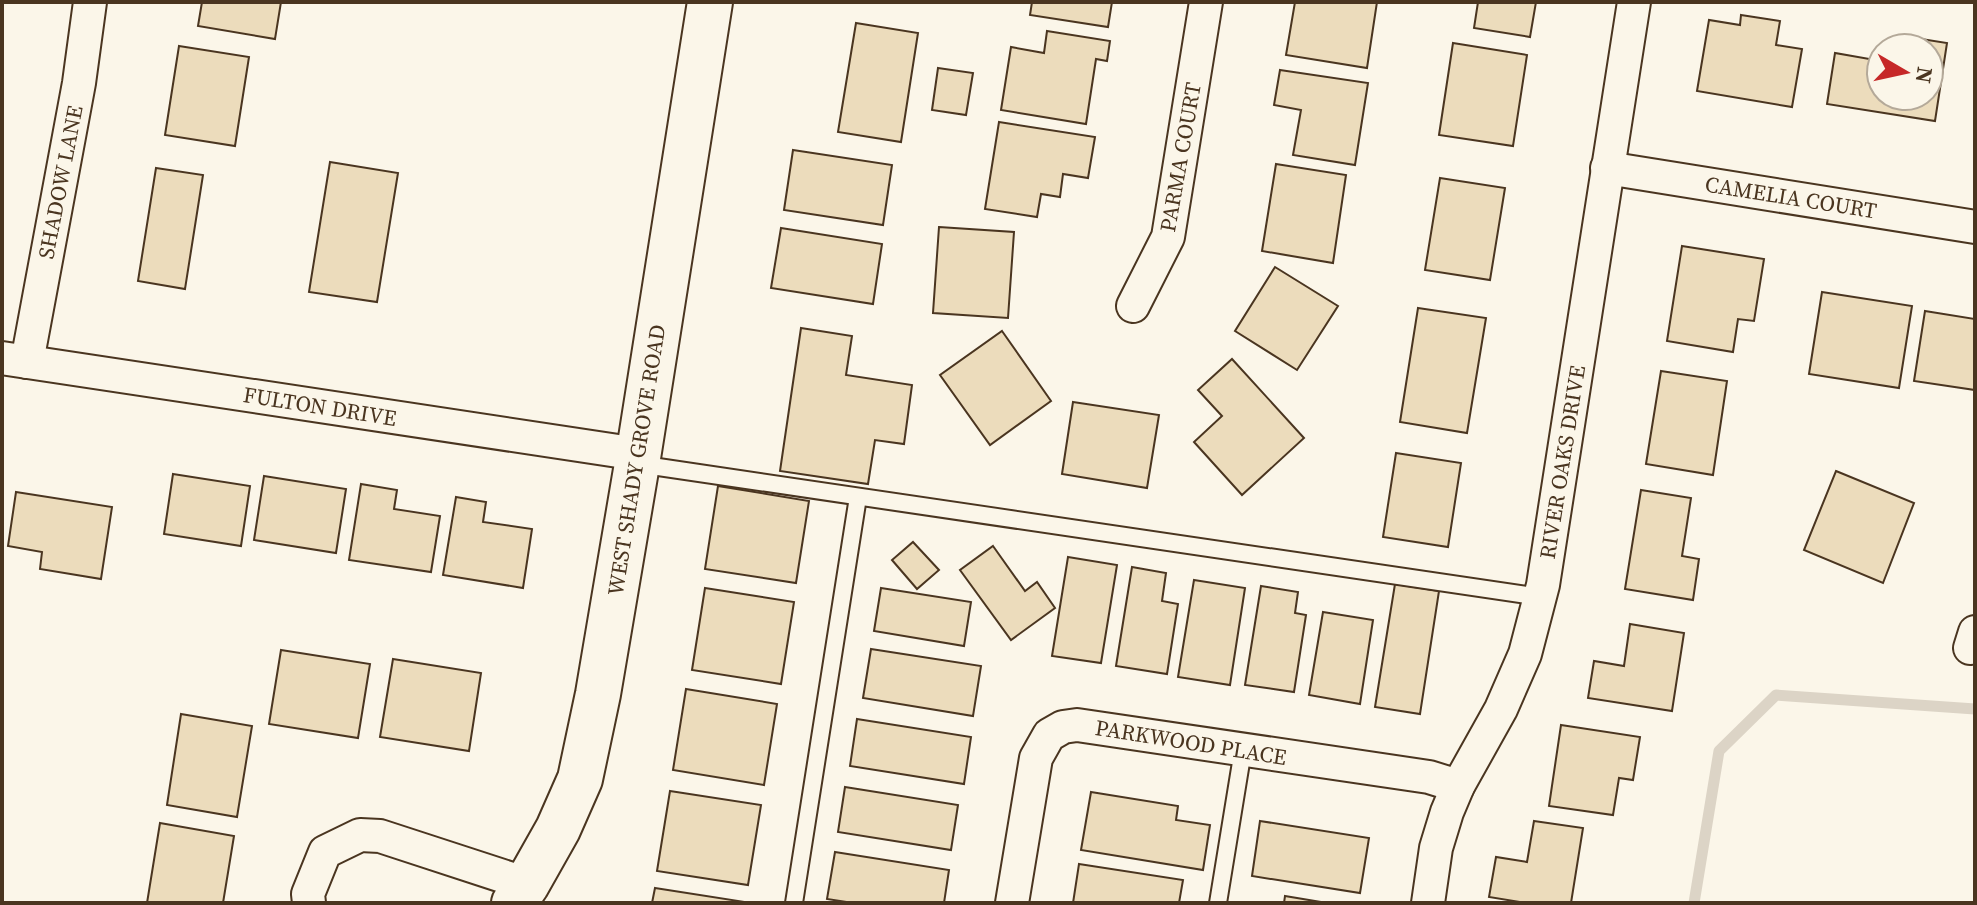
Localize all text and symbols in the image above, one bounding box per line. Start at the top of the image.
north arrow [1865,32,1945,112]
text: N [1909,65,1941,85]
street label: PARMA COURT [1152,80,1208,234]
street label: SHADOW LANE [30,103,90,261]
street label: CAMELIA COURT [1703,169,1879,225]
street label: WEST SHADY GROVE ROAD [600,322,672,598]
street label: RIVER OAKS DRIVE [1532,363,1592,561]
street label: FULTON DRIVE [241,379,399,433]
street label: PARKWOOD PLACE [1093,712,1289,772]

